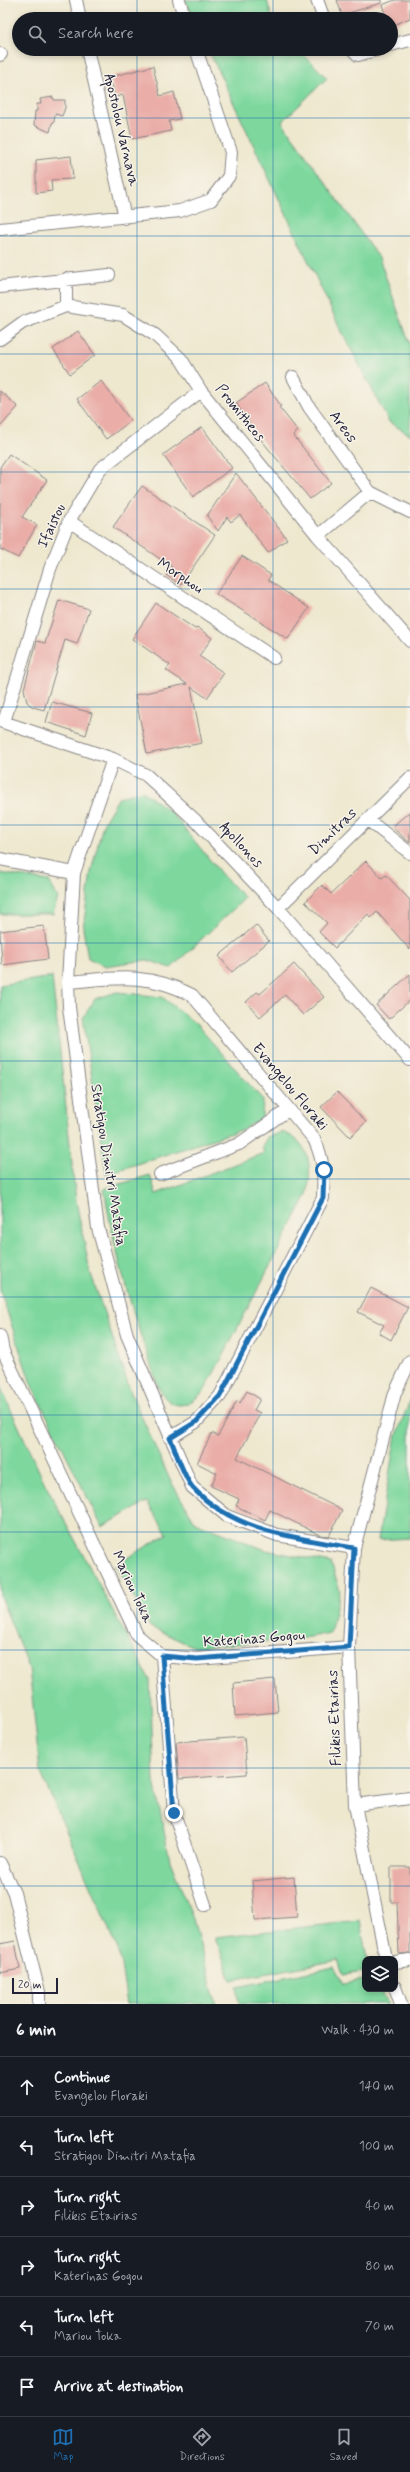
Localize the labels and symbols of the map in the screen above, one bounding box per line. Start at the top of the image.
street label: Apostolou Varnava [97,72,144,189]
street label: Promitheos [211,380,270,446]
street label: Areos [325,407,362,447]
street label: Ifaistou [33,501,71,551]
street label: Morphou [153,553,207,599]
street label: Dimitras [304,804,362,860]
street label: Apollonos [214,818,268,873]
street label: Evangelou Floraki [247,1039,332,1136]
street label: Stratigou Dimitri Matafia [85,1083,131,1248]
route start [315,1161,333,1179]
street label: Mariou Toka [106,1548,158,1627]
street label: Katerinas Gogou [202,1625,306,1653]
street label: Filikis Etairias [323,1669,347,1766]
route end [165,1804,183,1822]
scale bar [12,1976,58,1995]

